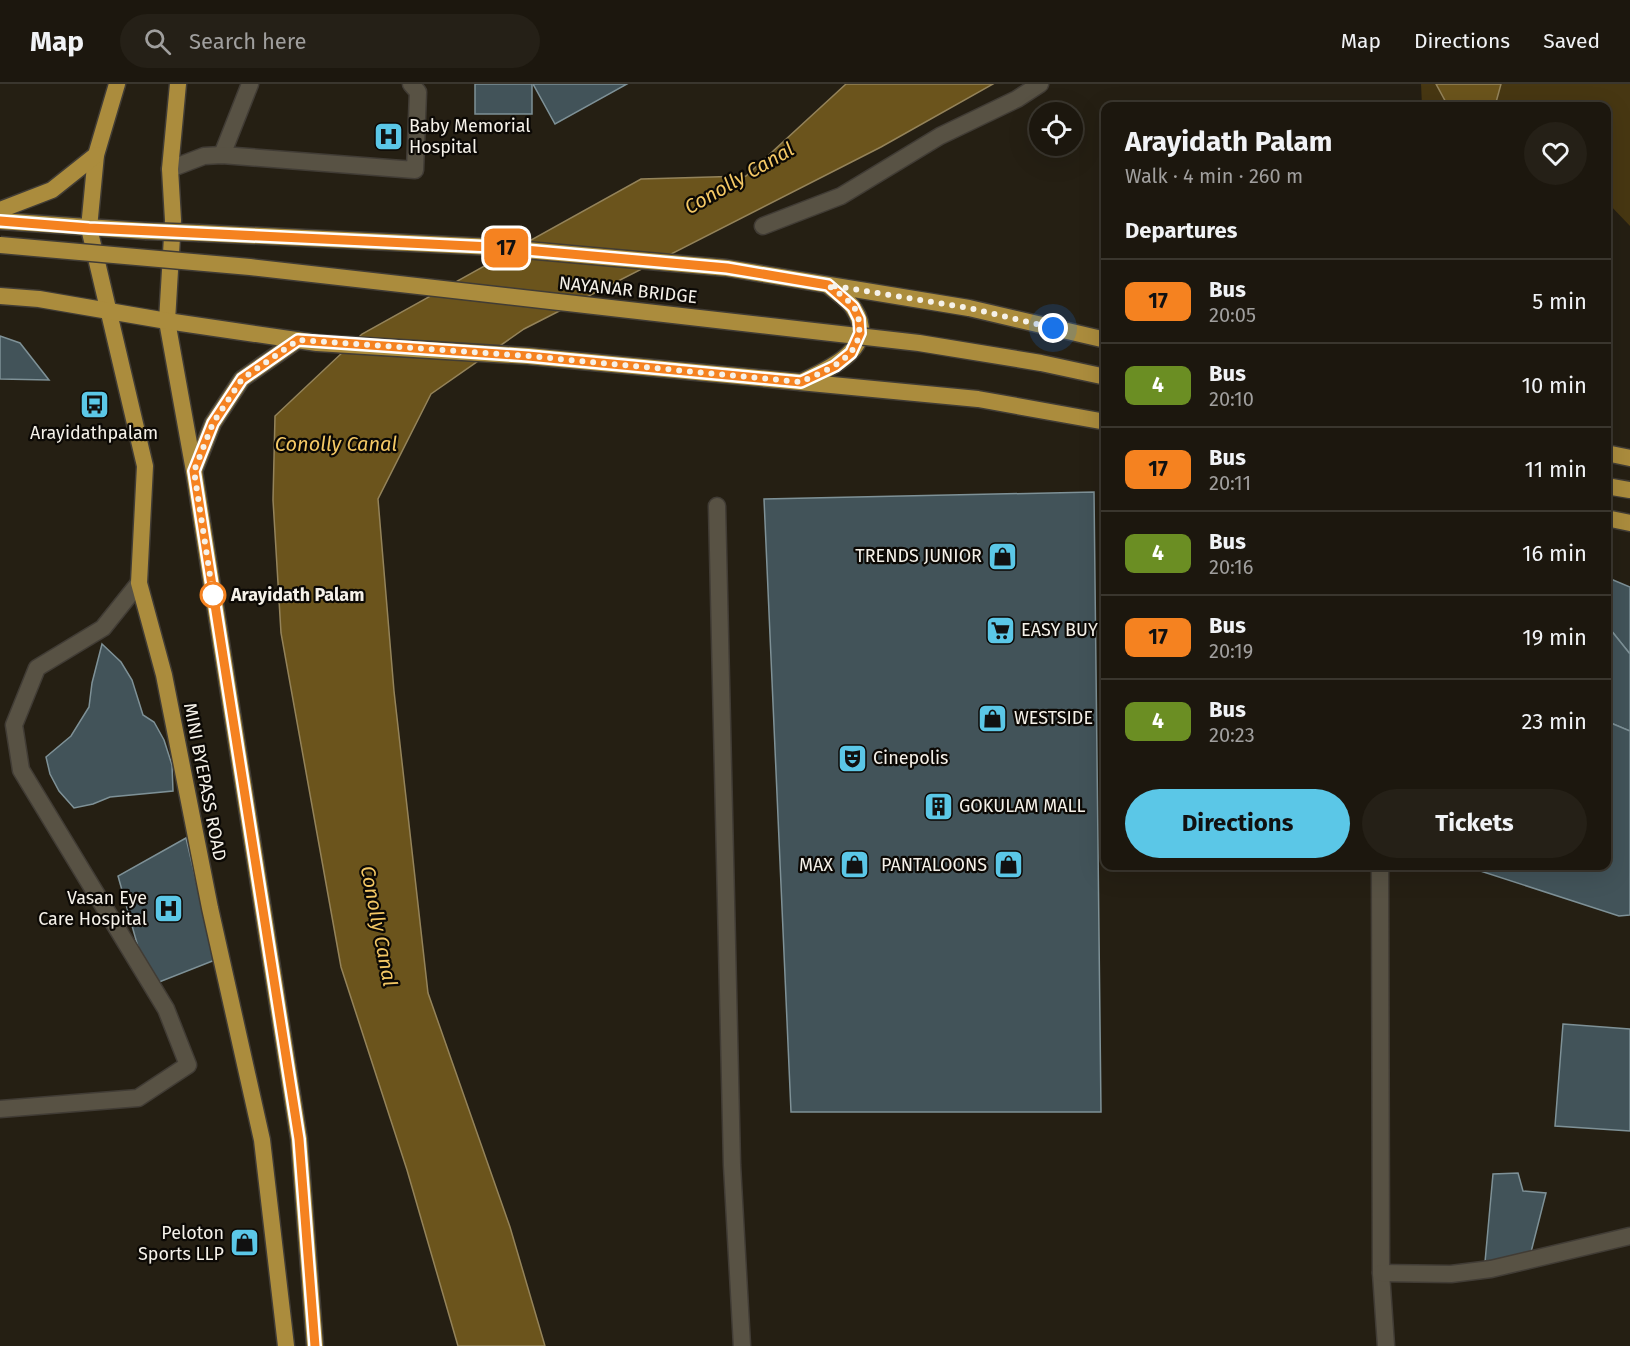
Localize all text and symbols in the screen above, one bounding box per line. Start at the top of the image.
search box [120,14,540,68]
text: Map [30,25,84,58]
icon: search [141,25,174,58]
text: Search here [189,28,307,55]
text: Map [1341,28,1381,54]
text: Directions [1414,28,1510,54]
text: Saved [1543,28,1600,54]
map controls [1029,102,1083,156]
button: locate [1029,102,1083,156]
place label: Baby Memorial Hospital [409,115,531,158]
hospital icon: Baby Memorial Hospital [372,120,404,152]
button: heart [1524,122,1587,185]
text: Arayidath Palam [1125,125,1332,158]
water label: Conolly Canal [680,137,798,219]
text: Walk · 4 min · 260 m [1125,164,1303,188]
text: Departures [1125,217,1237,244]
line badge: 17 [479,228,533,268]
text: 17 [496,235,516,261]
street label: NAYANAR BRIDGE [558,272,698,308]
text: Bus [1209,276,1246,303]
text: 17 [1148,288,1168,314]
text: 5 min [1532,288,1587,315]
text: 20:05 [1209,303,1256,327]
your location [1038,313,1068,343]
text: Bus [1209,360,1246,387]
text: 4 [1152,372,1164,398]
text: 10 min [1521,372,1587,399]
text: 20:10 [1209,387,1254,411]
bus stop icon: Arayidathpalam [78,388,110,420]
place label: Arayidathpalam [30,422,158,444]
water label: Conolly Canal [275,432,397,456]
text: Bus [1209,444,1246,471]
text: 17 [1148,456,1168,482]
text: 11 min [1524,456,1587,483]
text: 20:11 [1209,471,1251,495]
text: Bus [1209,528,1246,555]
shop icon: TRENDS JUNIOR [987,540,1019,572]
text: 4 [1152,540,1164,566]
text: 16 min [1522,540,1587,567]
place label: TRENDS JUNIOR [855,545,982,567]
text: 20:16 [1209,555,1253,579]
marker: Arayidath Palam [200,582,226,608]
place label: Arayidath Palam [230,584,364,606]
text: Bus [1209,612,1246,639]
supermarket icon: EASY BUY [984,614,1016,646]
place label: EASY BUY [1021,619,1098,641]
text: 17 [1148,624,1168,650]
text: 19 min [1522,624,1587,651]
text: 20:19 [1209,639,1253,663]
text: Bus [1209,696,1246,723]
street label: MINI BYEPASS ROAD [179,701,231,863]
shop icon: WESTSIDE [977,702,1009,734]
place label: WESTSIDE [1014,707,1093,729]
text: 4 [1152,708,1164,734]
text: 23 min [1521,708,1587,735]
text: 20:23 [1209,723,1255,747]
theatre icon: Cinepolis [836,742,868,774]
place label: Cinepolis [873,747,948,769]
button: Directions [1125,789,1350,858]
button: Tickets [1362,789,1587,858]
building icon: GOKULAM MALL [922,790,954,822]
place label: GOKULAM MALL [959,795,1086,817]
shop icon: MAX [838,849,870,881]
shop icon: PANTALOONS [992,849,1024,881]
place label: MAX [799,854,833,876]
place label: PANTALOONS [881,854,987,876]
water label: Conolly Canal [356,864,402,988]
place label: Vasan Eye Care Hospital [38,887,147,930]
hospital icon: Vasan Eye Care Hospital [152,892,184,924]
place label: Peloton Sports LLP [138,1222,224,1265]
shop icon: Peloton Sports LLP [229,1227,261,1259]

